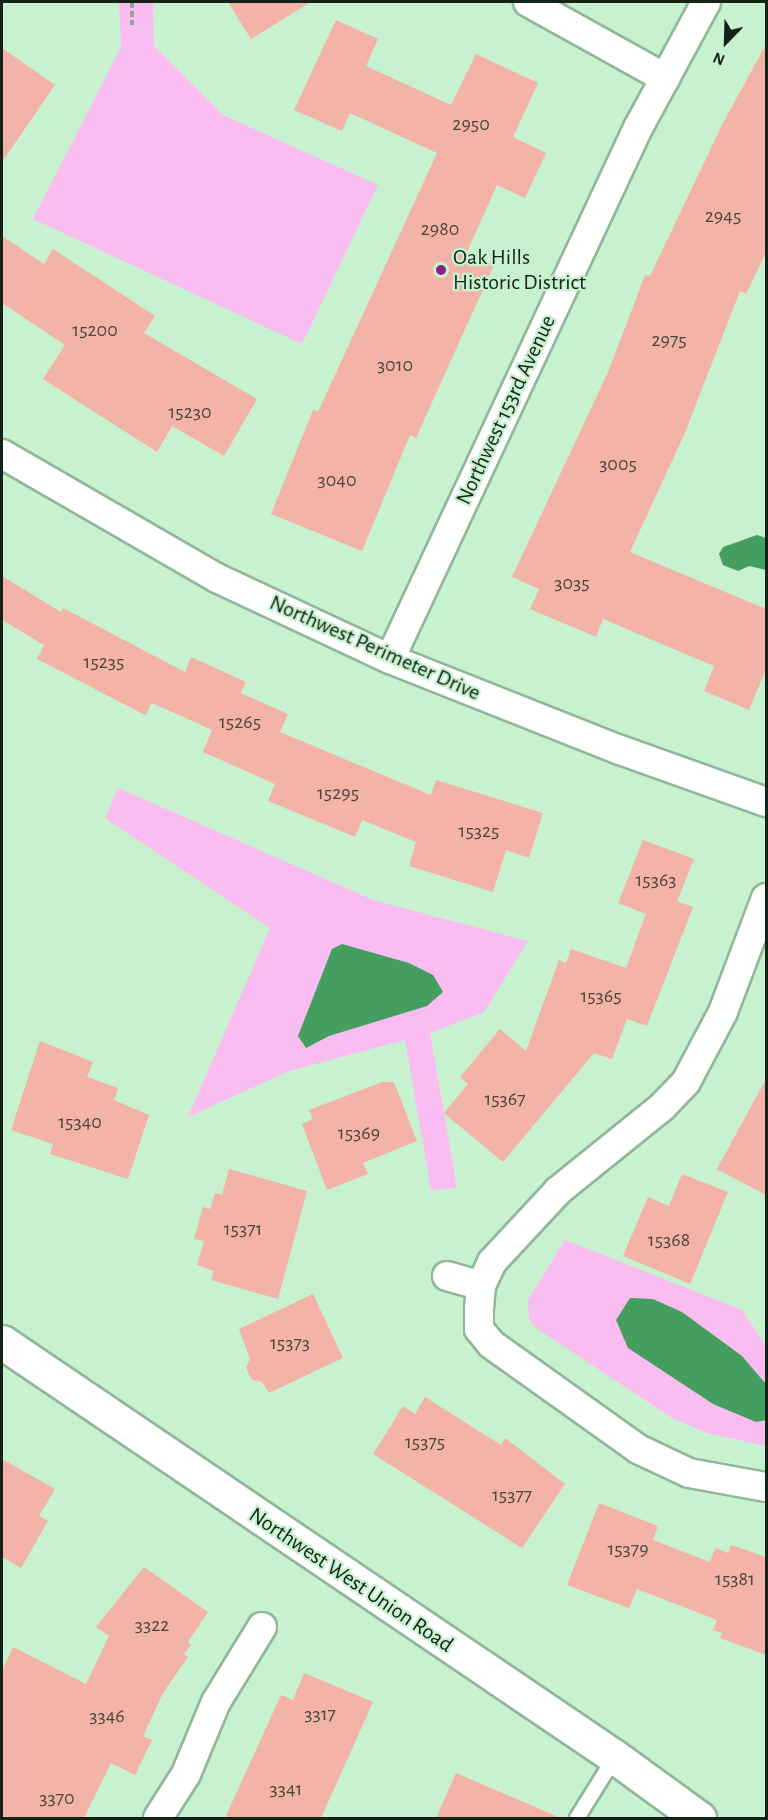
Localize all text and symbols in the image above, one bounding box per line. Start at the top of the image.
north arrow [696,12,756,72]
text: N [711,49,727,68]
house number: 2950 [452,112,490,136]
house number: 2945 [705,204,741,228]
house number: 2980 [421,217,459,241]
place label: Oak Hills Historic District [453,244,586,296]
marker: Oak Hills Historic District [434,263,448,277]
street label: Northwest 153rd Avenue [451,311,561,509]
house number: 15200 [72,318,118,342]
house number: 2975 [651,328,687,352]
house number: 3010 [377,353,413,377]
house number: 15230 [168,400,212,424]
house number: 3005 [599,452,637,476]
house number: 3040 [318,468,356,492]
house number: 3035 [554,571,590,595]
street label: Northwest Perimeter Drive [266,590,484,706]
house number: 15235 [84,650,124,674]
house number: 15265 [219,710,261,734]
house number: 15295 [317,781,359,805]
house number: 15325 [459,819,499,843]
house number: 15363 [635,868,677,892]
house number: 15365 [580,984,622,1008]
house number: 15367 [484,1087,526,1111]
house number: 15340 [58,1110,102,1134]
house number: 15369 [338,1121,380,1145]
house number: 15371 [224,1217,262,1241]
house number: 15368 [648,1228,690,1252]
house number: 15373 [270,1331,310,1355]
house number: 15375 [405,1430,445,1454]
house number: 15377 [492,1483,532,1507]
street label: Northwest West Union Road [244,1502,458,1658]
house number: 15379 [607,1537,649,1561]
house number: 15381 [715,1567,755,1591]
house number: 3322 [135,1613,169,1637]
house number: 3317 [304,1702,336,1726]
house number: 3346 [89,1704,125,1728]
house number: 3341 [270,1777,302,1801]
house number: 3370 [39,1786,75,1810]

